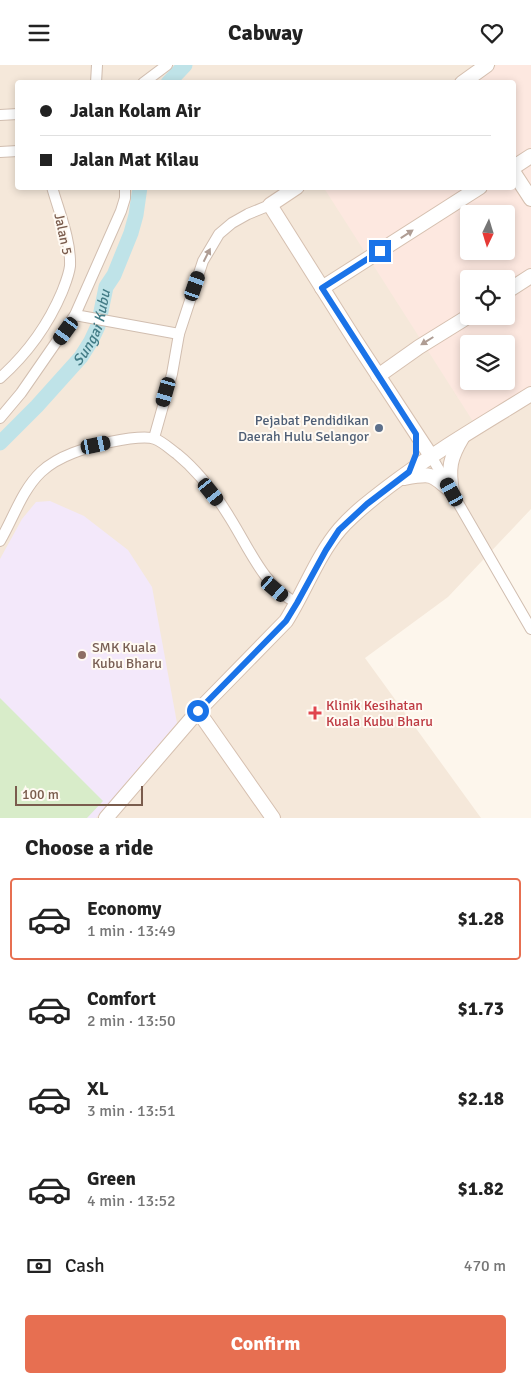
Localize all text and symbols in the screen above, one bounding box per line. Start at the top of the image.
icon: menu [25,19,53,47]
text: Cabway [228,19,303,46]
icon: heart [478,19,506,47]
text: Jalan Kolam Air [70,99,201,123]
text: Jalan Mat Kilau [70,148,199,172]
north arrow [460,205,515,260]
map controls [460,205,515,390]
street label: Jalan 5 [50,211,76,257]
one-way arrow [401,229,414,239]
route end [369,240,391,262]
one-way arrow [203,248,211,262]
car [183,269,206,303]
button: locate [460,270,515,325]
water label: Sungai Kubu [69,287,114,369]
car [51,314,80,348]
button: layers [460,335,515,390]
one-way arrow [421,337,434,346]
car [154,376,177,408]
place label: Pejabat Pendidikan Daerah Hulu Selangor [238,412,370,445]
marker: Pejabat Pendidikan Daerah Hulu Selangor [373,422,385,434]
car [79,435,112,455]
car [438,475,465,509]
car [195,476,226,508]
car [258,573,291,605]
place label: SMK Kuala Kubu Bharu [92,639,162,672]
marker: SMK Kuala Kubu Bharu [76,649,88,661]
place label: Klinik Kesihatan Kuala Kubu Bharu [326,697,433,730]
route start [187,700,209,722]
marker: Klinik Kesihatan Kuala Kubu Bharu [308,706,322,720]
scale bar [15,783,142,806]
text: 100 m [22,786,59,803]
text: Choose a ride [25,834,153,861]
icon: car [27,897,72,942]
text: Economy [87,897,161,921]
text: $1.28 [458,907,504,931]
text: 1 min · 13:49 [87,921,176,941]
icon: car [27,987,72,1032]
text: Comfort [87,987,156,1011]
text: $1.73 [458,997,504,1021]
text: 2 min · 13:50 [87,1011,176,1031]
icon: car [27,1077,72,1122]
text: XL [87,1077,109,1101]
text: $2.18 [458,1087,504,1111]
text: 3 min · 13:51 [87,1101,176,1121]
icon: car [27,1167,72,1212]
text: Green [87,1167,136,1191]
text: $1.82 [458,1177,504,1201]
text: 4 min · 13:52 [87,1191,176,1211]
icon: cash [25,1252,53,1280]
text: Cash [65,1254,105,1278]
text: 470 m [464,1256,506,1276]
button: Confirm [25,1315,506,1373]

